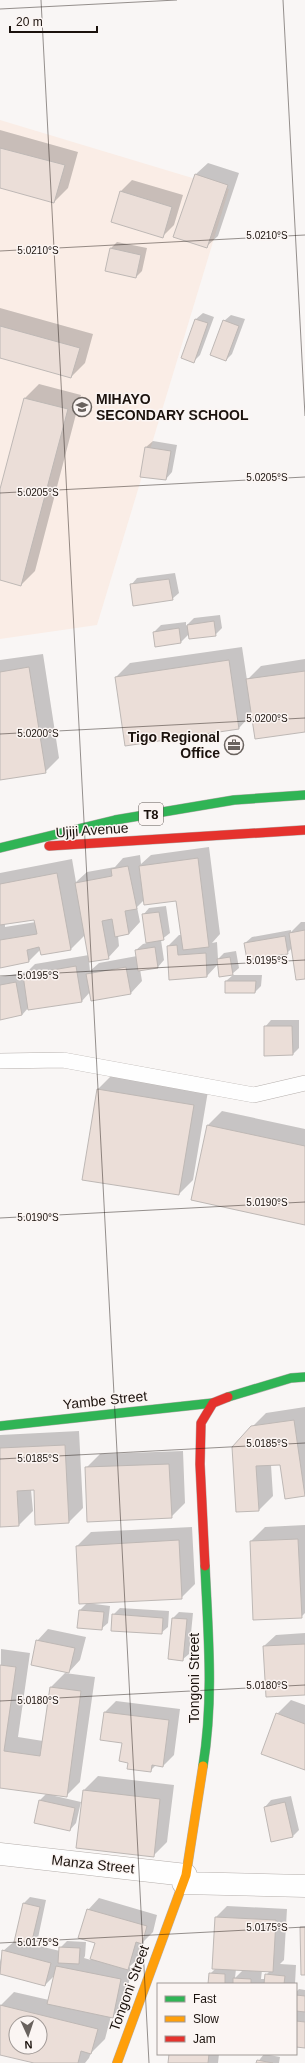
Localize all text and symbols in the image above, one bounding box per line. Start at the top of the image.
scale bar [10,8,97,34]
text: 20 m [16,15,43,29]
text: 5.0210°S [246,230,288,241]
text: 5.0210°S [17,245,59,256]
place label: MIHAYO SECONDARY SCHOOL [96,391,249,423]
school or university icon: MIHAYO SECONDARY SCHOOL [71,396,93,418]
text: 5.0205°S [246,472,288,483]
text: 5.0205°S [17,487,59,498]
text: 5.0200°S [246,713,288,724]
text: 5.0200°S [17,728,59,739]
place label: Tigo Regional Office [128,729,220,761]
office icon: Tigo Regional Office [223,734,245,756]
road number: T8 [139,803,163,825]
street label: Ujiji Avenue [55,819,129,841]
text: 5.0195°S [246,955,288,966]
text: 5.0195°S [17,970,59,981]
text: 5.0190°S [246,1197,288,1208]
text: 5.0190°S [17,1212,59,1223]
street label: Yambe Street [62,1388,148,1412]
text: 5.0185°S [246,1438,288,1449]
text: 5.0185°S [17,1453,59,1464]
street label: Tongoni Street [186,1633,202,1723]
text: 5.0180°S [246,1680,288,1691]
text: 5.0180°S [17,1695,59,1706]
street label: Manza Street [51,1852,135,1876]
text: 5.0175°S [246,1922,288,1933]
text: 5.0175°S [17,1937,59,1948]
street label: Tongoni Street [106,1943,152,2033]
legend [157,1983,297,2055]
text: Fast [193,1992,217,2006]
text: Slow [193,2012,219,2026]
north arrow [8,2015,48,2055]
text: Jam [193,2032,216,2046]
text: N [24,2039,33,2051]

